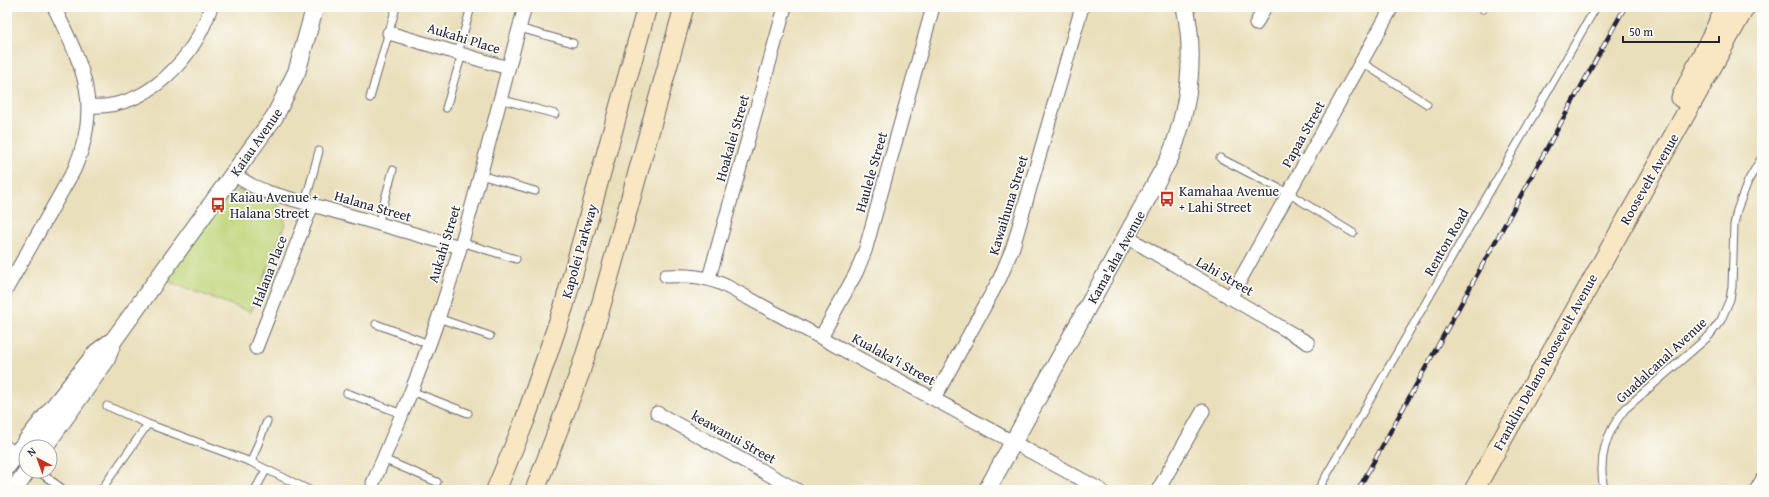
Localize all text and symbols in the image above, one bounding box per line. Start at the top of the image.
street label: Aukahi Place [425,17,503,59]
scale bar [1623,18,1719,44]
text: 50 m [1629,23,1653,40]
street label: Hoakalei Street [710,92,754,184]
street label: Papaa Street [1276,97,1330,171]
street label: Kaiau Avenue [225,104,287,180]
street label: Haulele Street [850,129,892,215]
street label: Roosevelt Avenue [1615,129,1684,228]
street label: Kawaihuna Street [983,153,1033,257]
place label: Kamahaa Avenue + Lahi Street [1179,181,1280,217]
street label: Halana Street [332,185,414,227]
place label: Kaiau Avenue + Halana Street [230,187,318,223]
bus stop icon: Kamahaa Avenue + Lahi Street [1158,190,1176,208]
bus stop icon: Kaiau Avenue + Halana Street [209,196,227,214]
street label: Kapolei Parkway [556,201,602,301]
street label: Aukahi Street [423,203,465,285]
street label: Renton Road [1419,204,1474,279]
street label: Kama'aha Avenue [1082,206,1150,307]
street label: Halana Place [246,232,292,310]
street label: Lahi Street [1192,251,1258,301]
street label: Franklin Delano Roosevelt Avenue [1488,270,1602,454]
street label: Guadalcanal Avenue [1611,312,1711,407]
street label: Kualaka'i Street [849,328,939,390]
street label: keawanui Street [688,405,780,469]
north arrow [18,439,58,479]
text: N [23,443,40,460]

